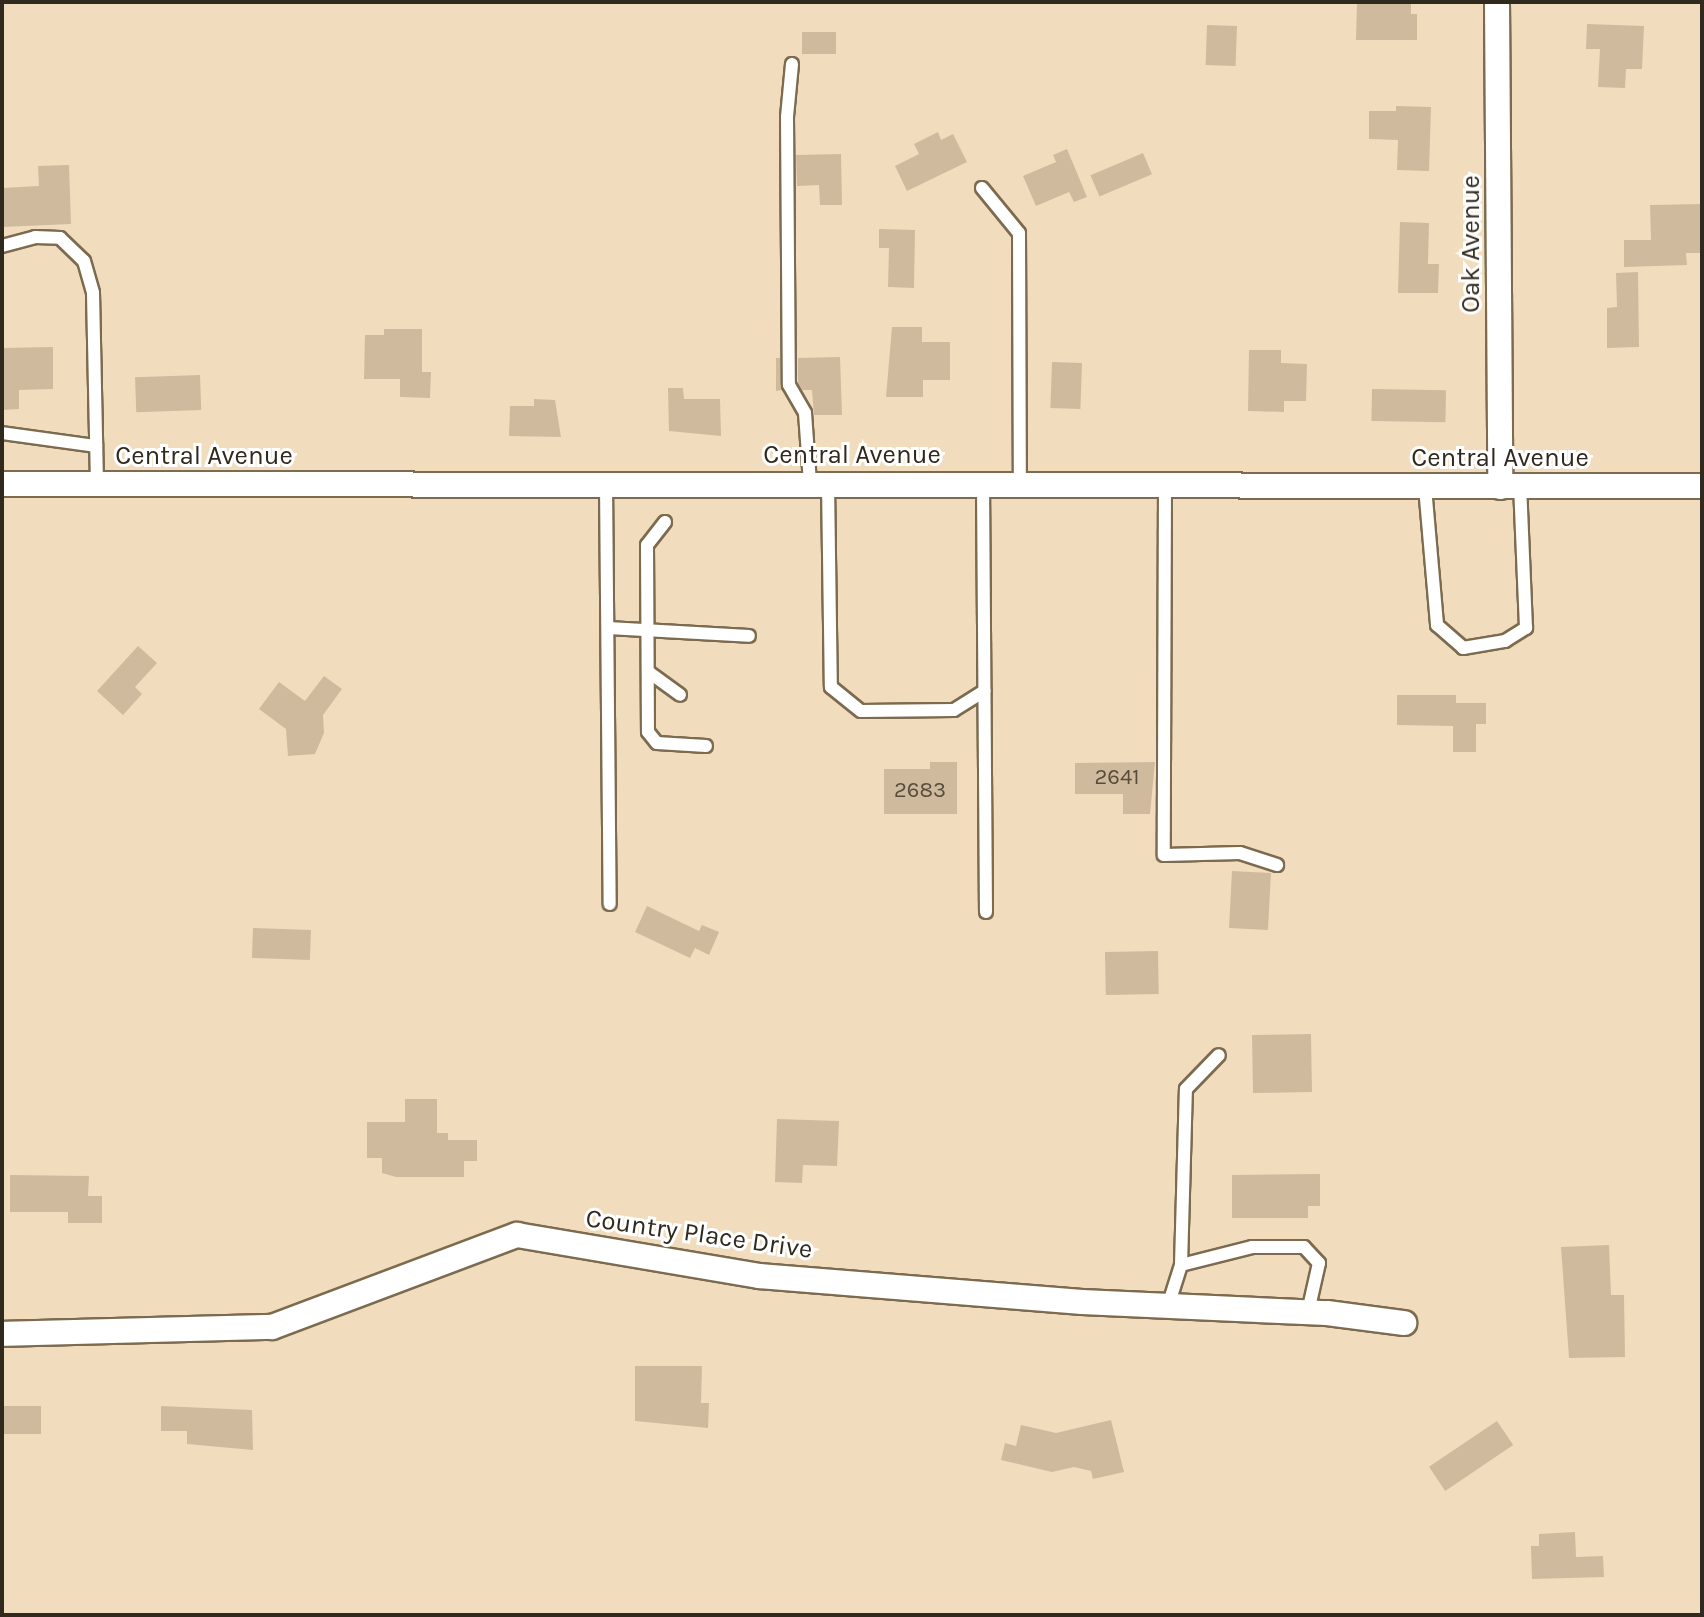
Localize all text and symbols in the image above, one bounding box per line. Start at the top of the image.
street label: Oak Avenue [1455,175,1487,313]
street label: Central Avenue [763,439,941,471]
street label: Central Avenue [115,440,293,472]
street label: Central Avenue [1411,442,1589,474]
house number: 2641 [1095,765,1139,791]
house number: 2683 [894,778,946,804]
street label: Country Place Drive [584,1203,814,1265]

